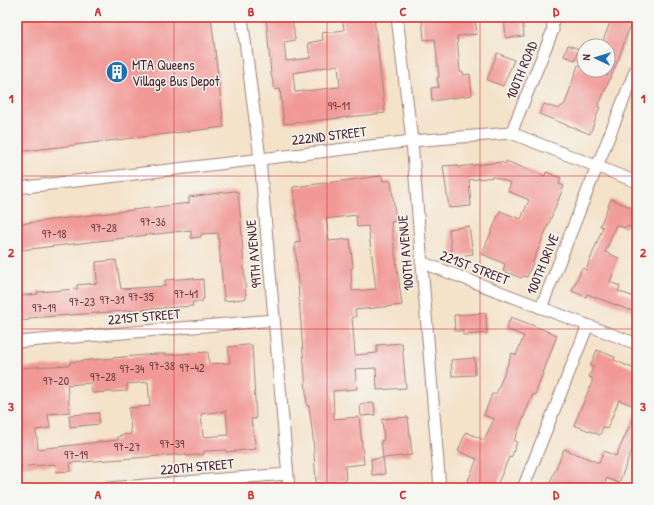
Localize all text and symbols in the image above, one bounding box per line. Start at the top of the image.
text: A [95,2,102,20]
text: B [248,2,255,20]
text: C [399,2,407,20]
text: D [553,2,560,20]
street label: 100TH ROAD [501,38,541,102]
north arrow [576,38,616,78]
text: N [579,54,593,61]
place label: MTA Queens Village Bus Depot [132,55,220,91]
building icon: MTA Queens Village Bus Depot [104,59,130,85]
text: 1 [9,89,14,107]
text: 1 [641,89,646,107]
house number: 99-11 [328,97,350,114]
street label: 222ND STREET [290,121,368,149]
house number: 97-36 [140,213,166,230]
street label: 100TH AVENUE [392,214,418,292]
house number: 97-28 [91,219,117,236]
street label: 99TH AVENUE [241,219,265,289]
house number: 97-18 [42,225,66,242]
street label: 100TH DRIVE [521,231,563,297]
text: 2 [8,243,15,261]
text: 2 [640,243,647,261]
street label: 221ST STREET [438,245,513,289]
house number: 97-41 [174,285,198,302]
house number: 97-35 [128,288,154,305]
house number: 97-31 [100,291,124,308]
house number: 97-23 [69,293,95,310]
house number: 97-19 [32,299,57,316]
street label: 221ST STREET [107,303,181,329]
house number: 97-38 [149,357,175,374]
house number: 97-42 [179,359,205,376]
house number: 97-34 [119,360,145,377]
house number: 97-28 [90,368,116,385]
house number: 97-20 [43,372,69,389]
text: 3 [8,397,14,415]
text: 3 [640,397,646,415]
house number: 97-39 [160,435,185,452]
house number: 97-27 [114,438,140,455]
house number: 97-19 [64,446,89,463]
street label: 220TH STREET [159,453,235,479]
text: A [95,485,102,503]
text: B [248,485,255,503]
text: C [399,485,407,503]
text: D [553,485,560,503]

